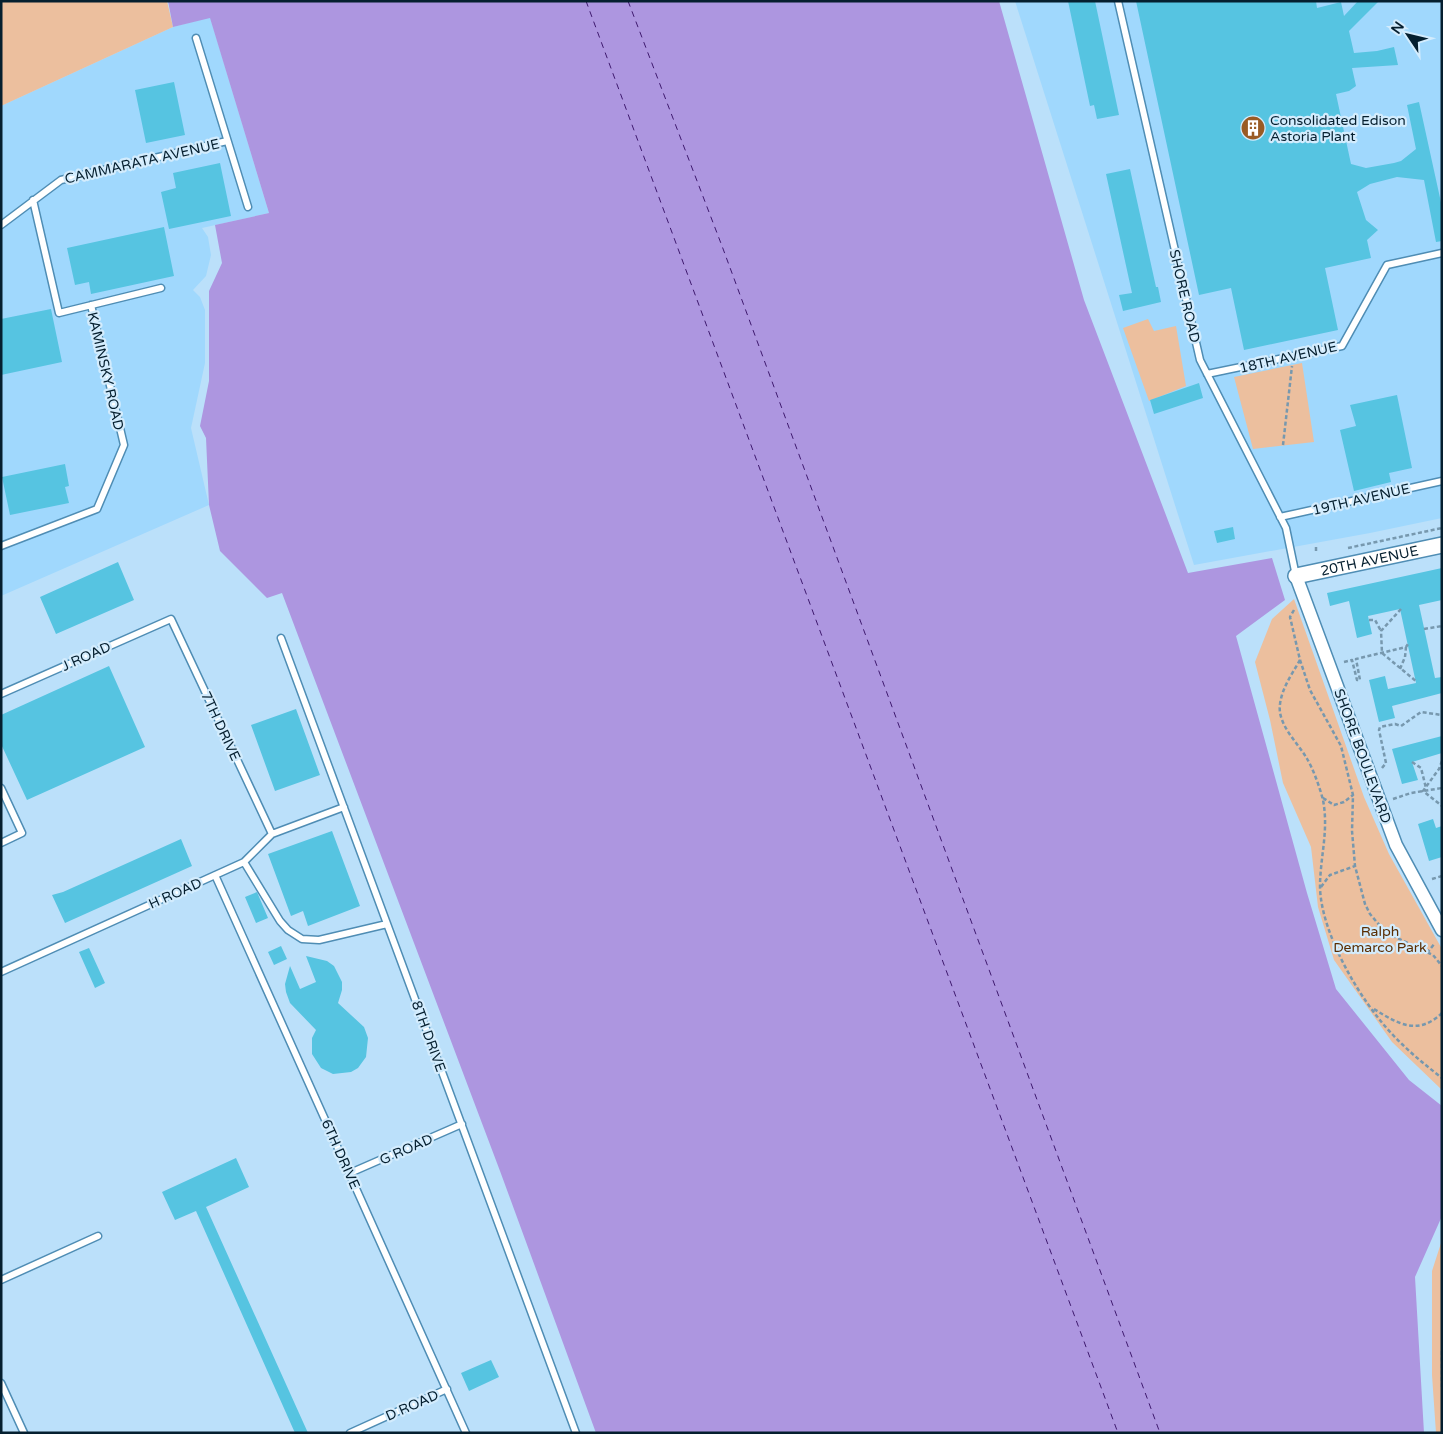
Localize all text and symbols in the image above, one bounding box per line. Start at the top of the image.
north arrow [1383,10,1433,60]
text: N [1388,18,1408,37]
place label: Consolidated Edison Astoria Plant [1270,112,1406,145]
building icon: Consolidated Edison Astoria Plant [1240,115,1266,141]
street label: CAMMARATA AVENUE [63,135,221,188]
street label: SHORE ROAD [1166,248,1204,344]
street label: KAMINSKY ROAD [84,310,127,432]
street label: 18TH AVENUE [1238,338,1339,377]
street label: 19TH AVENUE [1311,480,1412,519]
street label: 20TH AVENUE [1319,542,1420,580]
street label: J ROAD [59,638,114,675]
street label: SHORE BOULEVARD [1330,687,1395,826]
street label: 7TH DRIVE [197,689,244,764]
street label: H ROAD [146,874,204,913]
park label: Ralph Demarco Park [1333,923,1427,956]
street label: 8TH DRIVE [408,998,449,1074]
street label: 6TH DRIVE [318,1117,364,1192]
street label: G ROAD [377,1130,435,1169]
street label: D ROAD [383,1386,441,1425]

